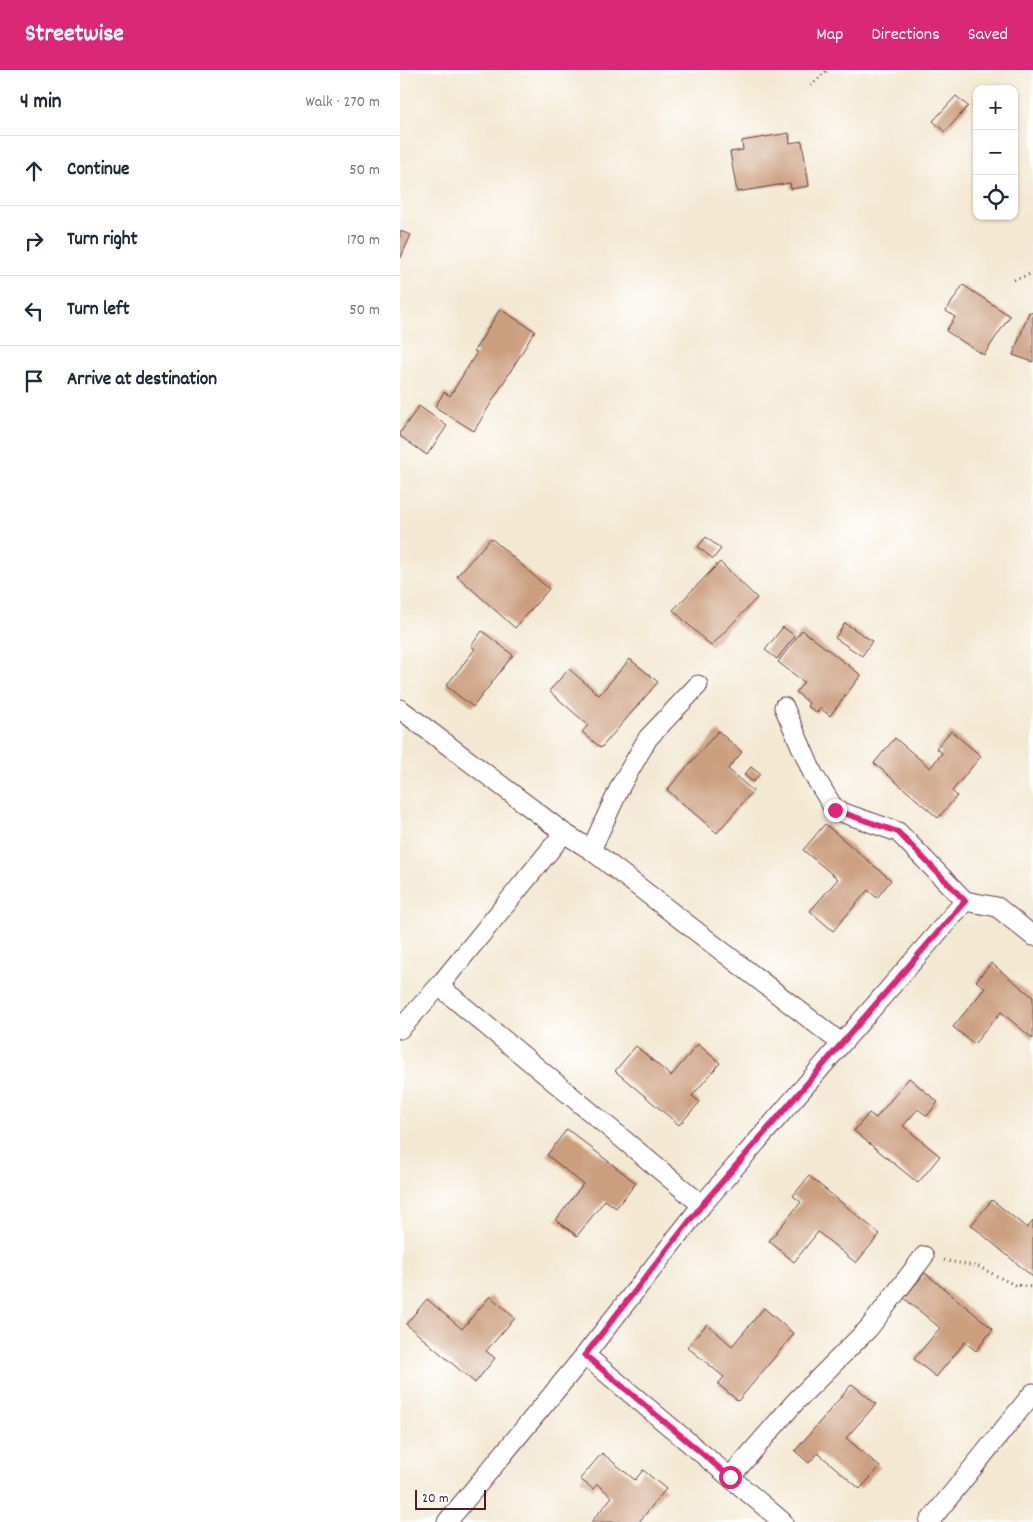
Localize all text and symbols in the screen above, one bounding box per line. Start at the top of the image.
text: Streetwise [25,18,124,52]
text: Map [816,23,843,48]
text: Directions [871,23,940,48]
text: Saved [968,23,1008,48]
map controls [973,85,1018,220]
button: + [973,85,1018,130]
text: 4 min [20,88,62,118]
text: Walk · 270 m [305,91,380,114]
button: − [973,130,1018,175]
icon: ahead [20,157,48,185]
text: Continue [67,157,129,184]
text: 50 m [349,159,380,182]
button: locate [973,175,1018,220]
icon: right [20,227,48,255]
text: Turn right [67,227,138,254]
text: 170 m [347,229,380,252]
icon: left [20,297,48,325]
text: Turn left [67,297,130,324]
text: 50 m [349,299,380,322]
icon: arrive [20,367,48,395]
text: Arrive at destination [67,367,217,394]
route end [824,799,847,822]
route start [719,1466,742,1489]
scale bar [415,1487,486,1510]
text: 20 m [422,1489,449,1509]

